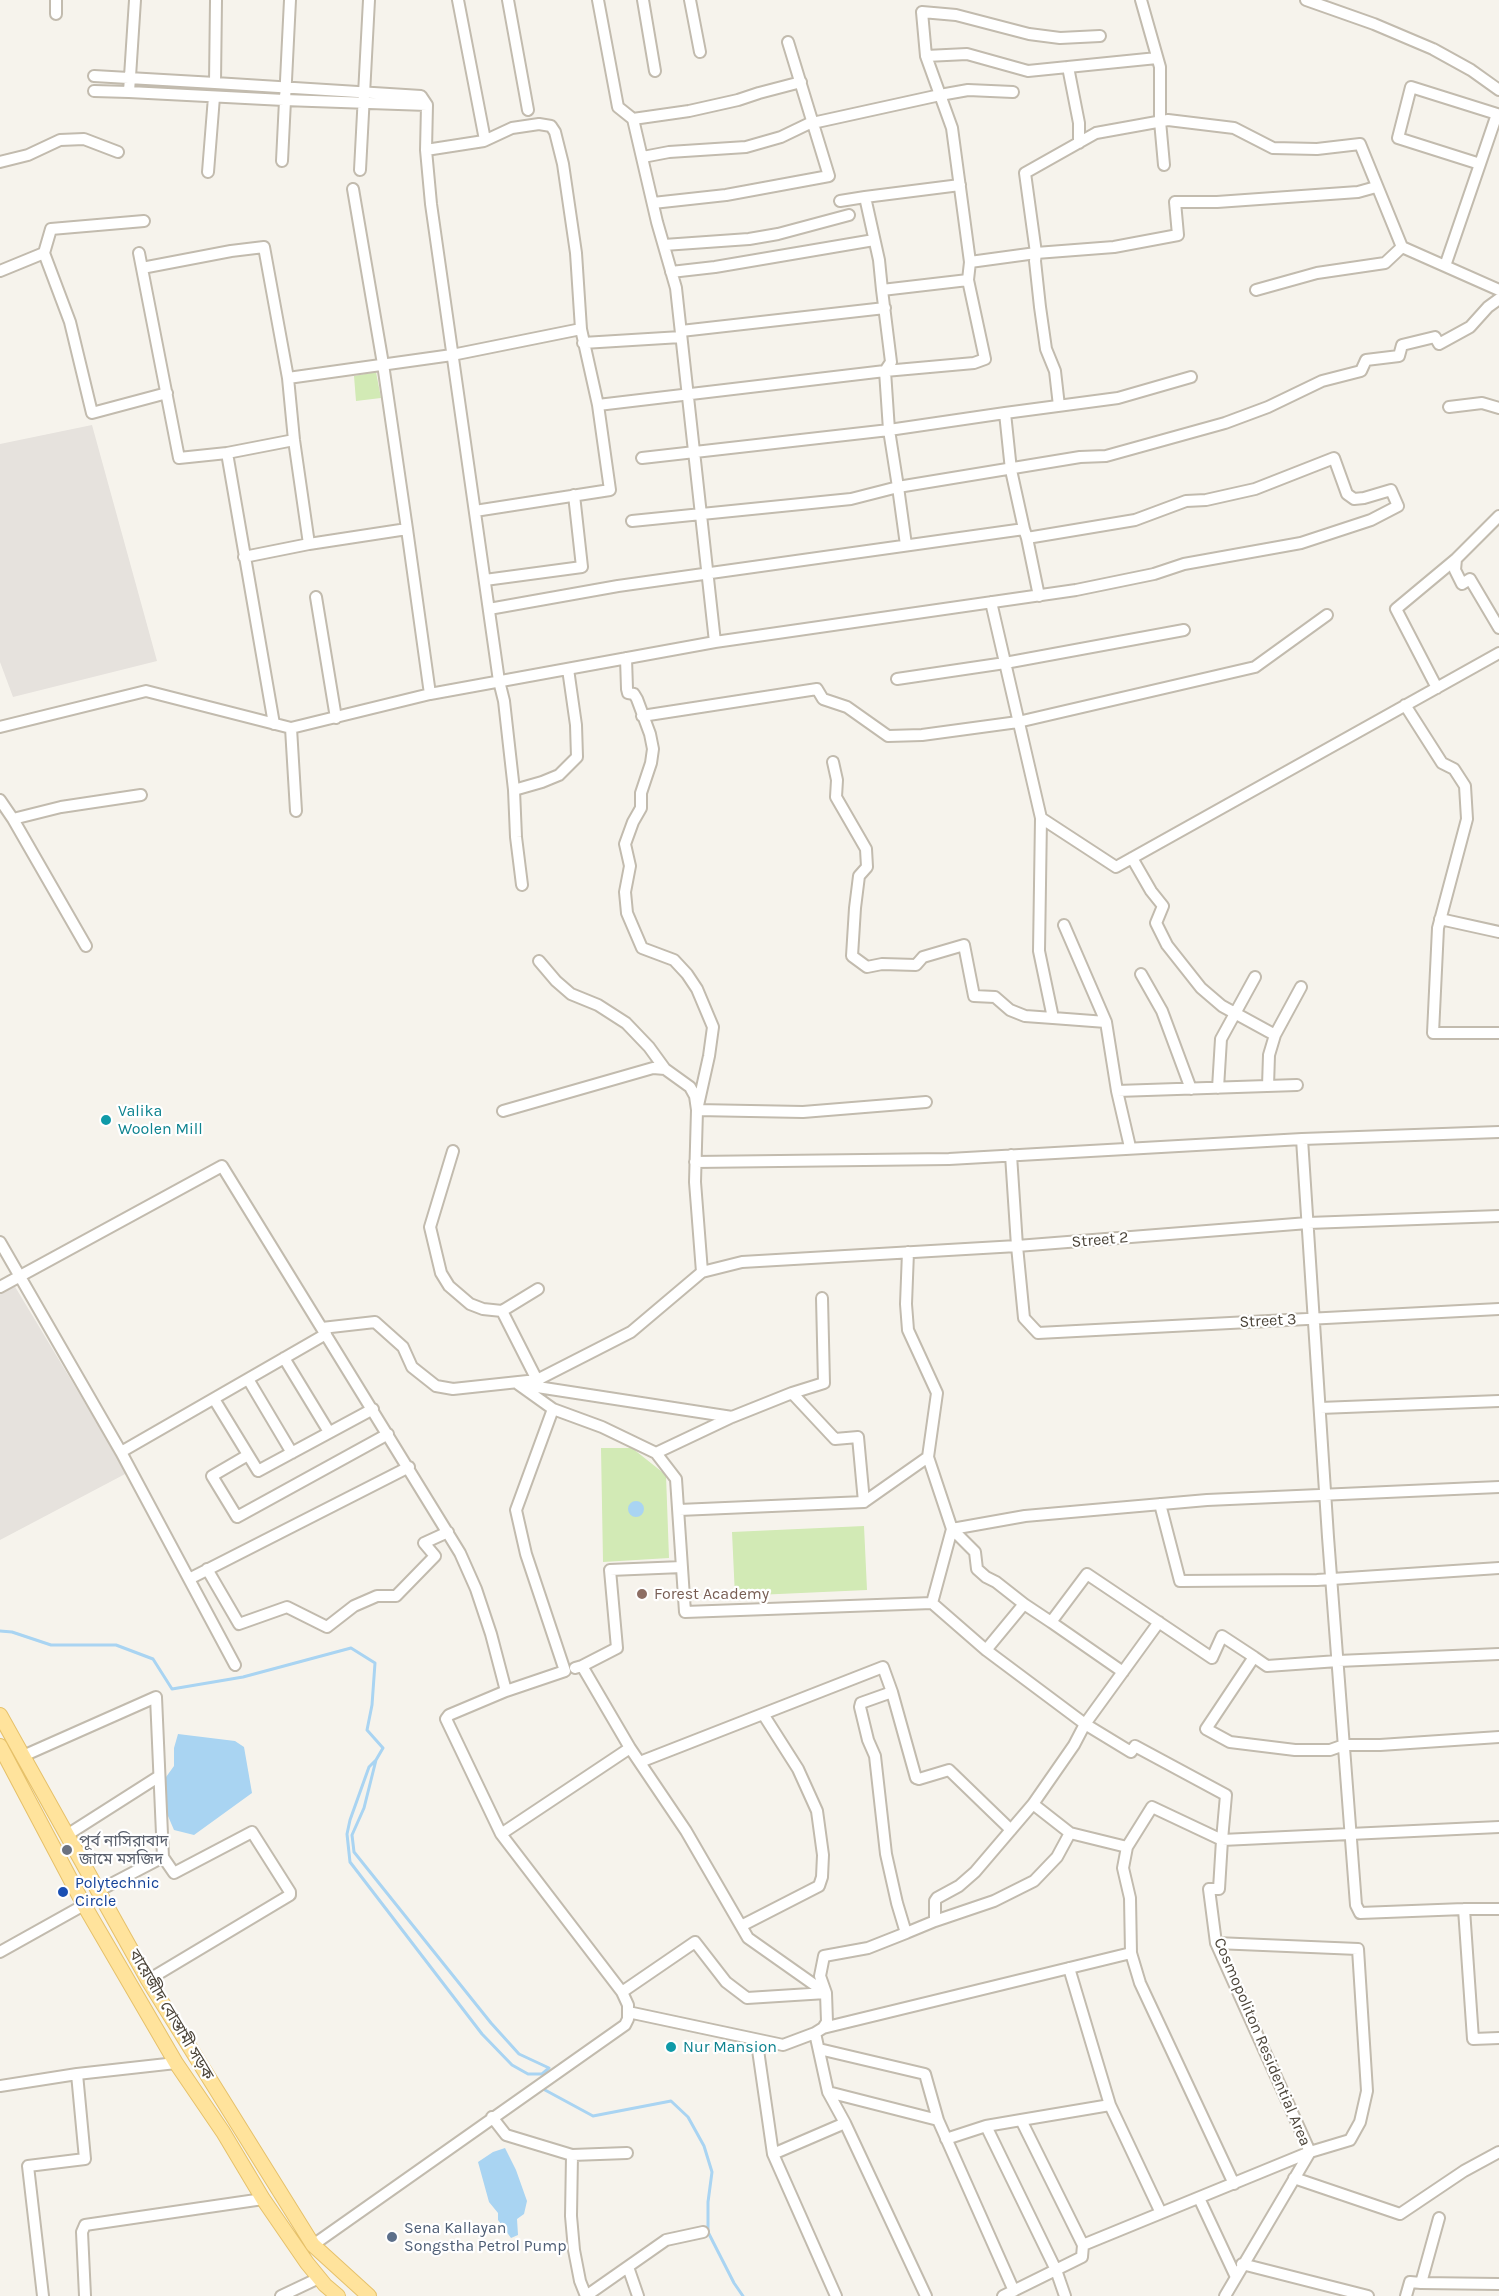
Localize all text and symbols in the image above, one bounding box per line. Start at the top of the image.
place label: Valika Woolen Mill [118,1101,203,1139]
marker: Valika Woolen Mill [99,1113,113,1127]
street label: Street 2 [1071,1228,1129,1252]
street label: Street 3 [1239,1310,1297,1332]
place label: Forest Academy [654,1584,769,1604]
marker: Forest Academy [635,1587,649,1601]
place label: পূর্ব নাসিরাবাদ জামে মসজিদ [79,1831,168,1869]
marker: পূর্ব নাসিরাবাদ জামে মসজিদ [60,1843,74,1857]
place label: Polytechnic Circle [75,1873,159,1911]
marker: Polytechnic Circle [56,1885,70,1899]
street label: Cosmopoliton Residential Area [1209,1935,1315,2149]
street label: বায়েজীদ বোস্তামী সড়ক [124,1946,218,2084]
place label: Nur Mansion [683,2037,777,2057]
marker: Nur Mansion [664,2040,678,2054]
place label: Sena Kallayan Songstha Petrol Pump [404,2218,567,2256]
marker: Sena Kallayan Songstha Petrol Pump [385,2230,399,2244]

